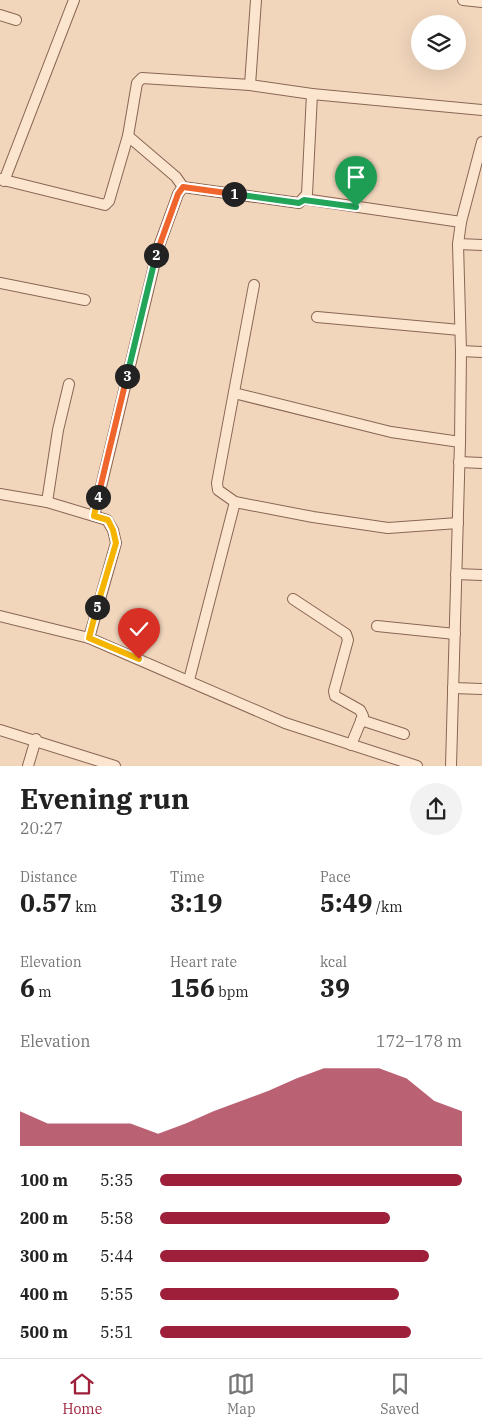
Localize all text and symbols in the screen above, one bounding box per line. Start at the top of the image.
map controls [411,15,466,70]
button: layers [411,15,466,70]
pin [335,156,377,207]
icon: arrive [342,163,370,191]
pin: 1 [222,182,246,206]
text: 1 [230,185,239,203]
pin: 2 [144,242,168,268]
text: 2 [152,246,161,264]
pin: 3 [114,364,140,388]
text: 3 [123,367,132,385]
pin: 4 [86,484,110,510]
text: 4 [94,488,103,506]
pin: 5 [84,594,110,620]
text: 5 [93,598,102,616]
pin [118,608,160,659]
icon: check [125,615,153,643]
text: Evening run [20,780,189,817]
button: share [410,783,462,835]
text: 20:27 [20,818,63,838]
text: Distance [20,868,77,886]
text: Time [170,868,204,886]
text: Pace [320,868,351,886]
text: 0.57 [20,886,72,919]
text: 3:19 [170,886,223,919]
text: 5:49 [320,886,373,919]
text: km [72,898,97,916]
text: /km [373,898,402,916]
text: Elevation [20,953,82,971]
text: Heart rate [170,953,237,971]
text: kcal [320,953,347,971]
text: 6 [20,971,35,1004]
text: 156 [170,971,215,1004]
text: 39 [320,971,350,1004]
text: m [35,983,52,1001]
text: bpm [215,983,249,1001]
text: Elevation [20,1031,90,1051]
text: 172–178 m [376,1031,462,1051]
text: 100 m [20,1170,68,1190]
text: 5:35 [100,1170,133,1190]
text: 200 m [20,1208,68,1228]
text: 5:58 [100,1208,133,1228]
text: 300 m [20,1246,68,1266]
text: 5:44 [100,1246,133,1266]
text: 400 m [20,1284,68,1304]
text: 5:55 [100,1284,133,1304]
text: 500 m [20,1322,68,1342]
text: 5:51 [100,1322,133,1342]
tab: Home [62,1370,102,1418]
tab: Map [227,1370,255,1418]
tab: Saved [380,1370,420,1418]

